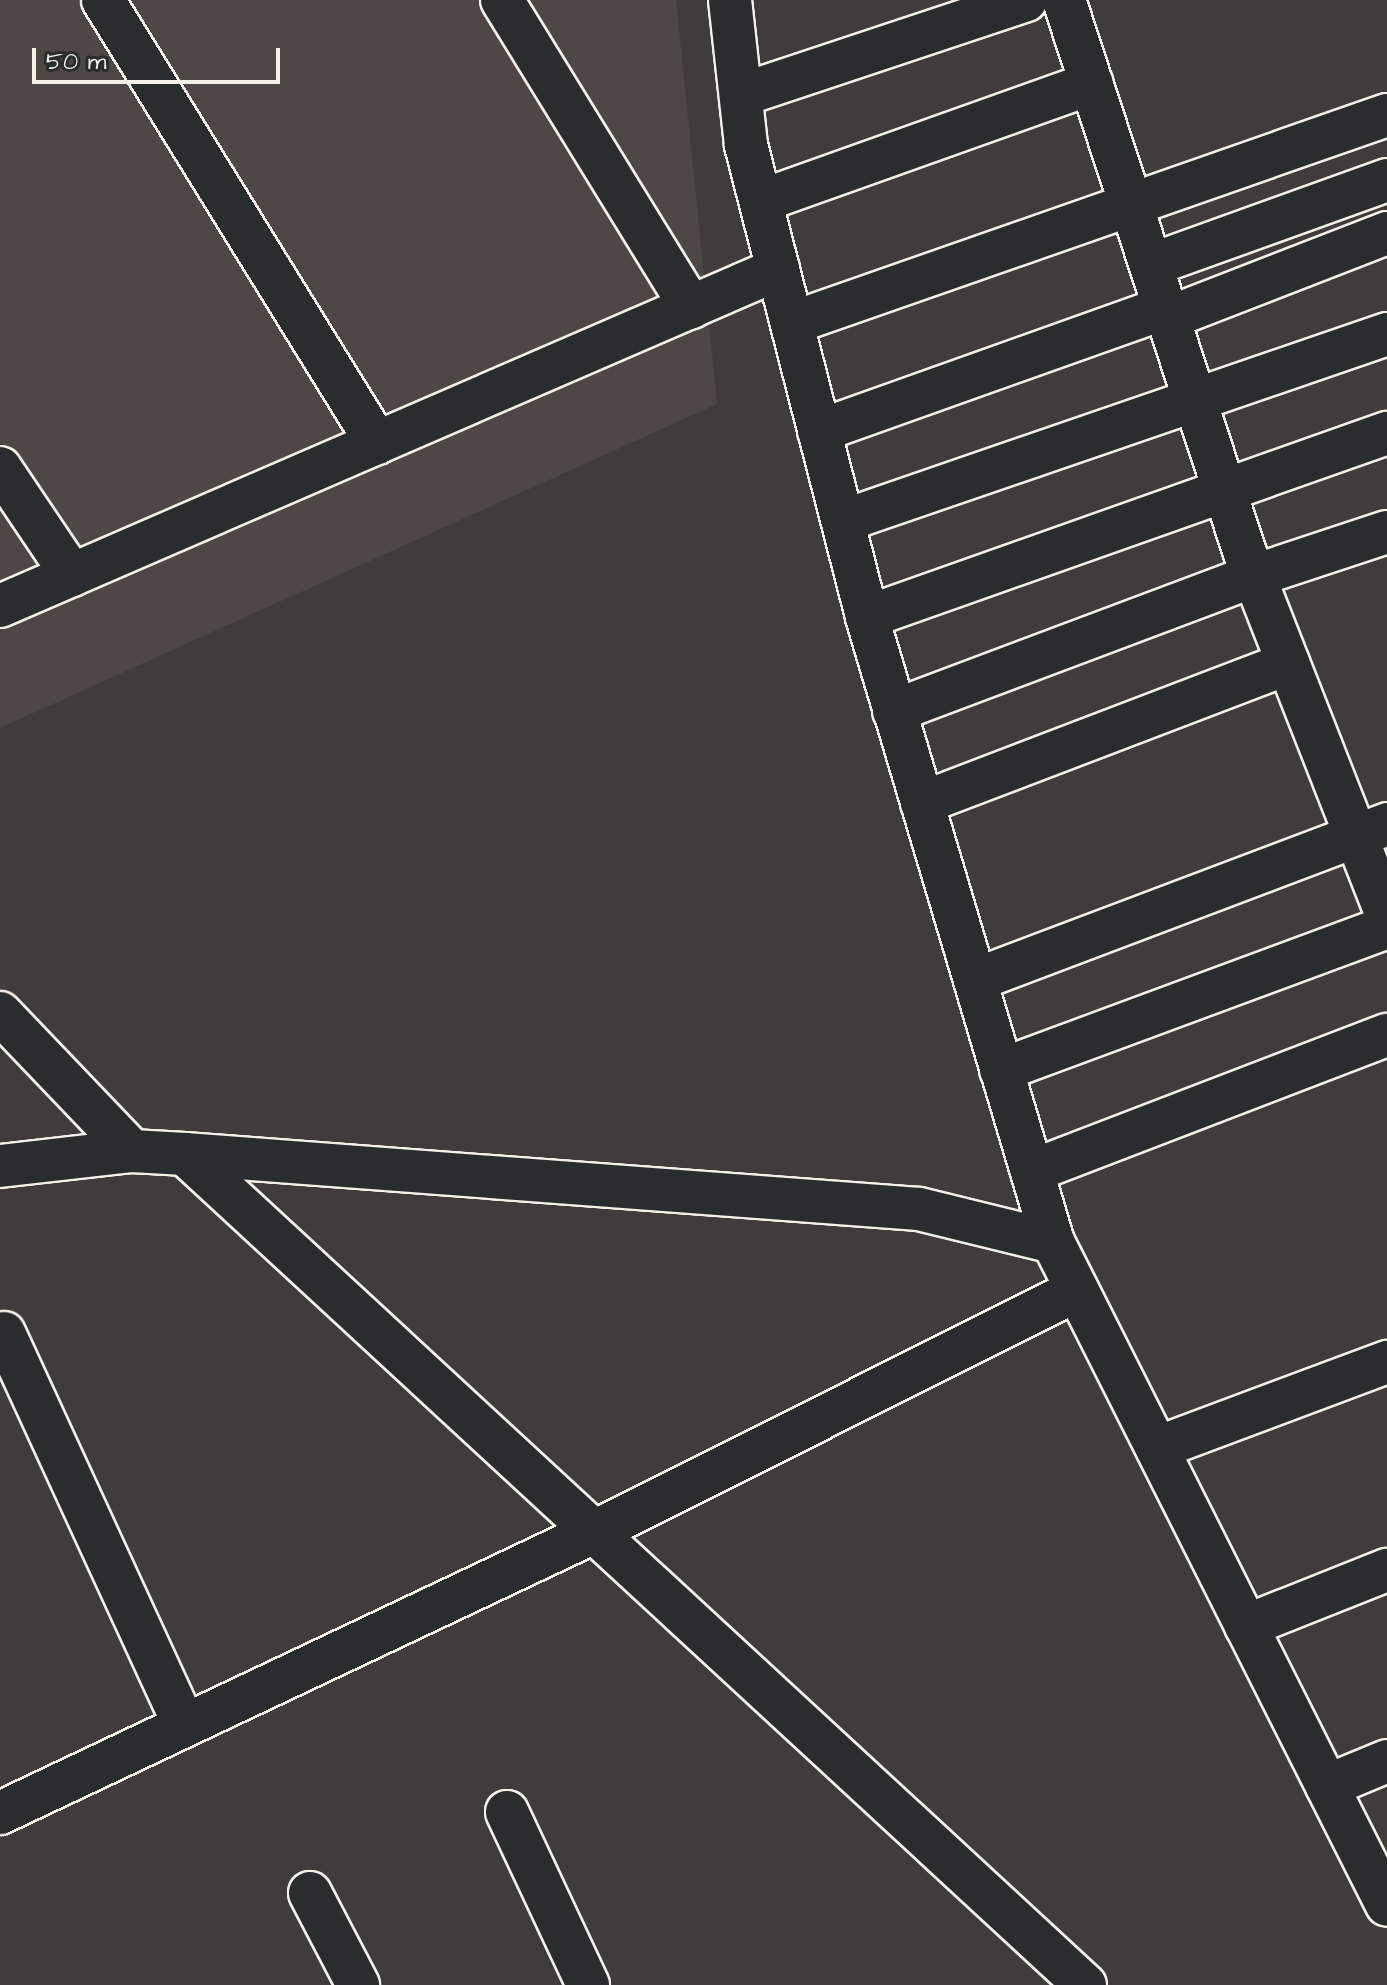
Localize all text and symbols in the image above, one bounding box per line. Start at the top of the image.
scale bar [36,32,284,82]
text: 50 m [46,45,106,79]

